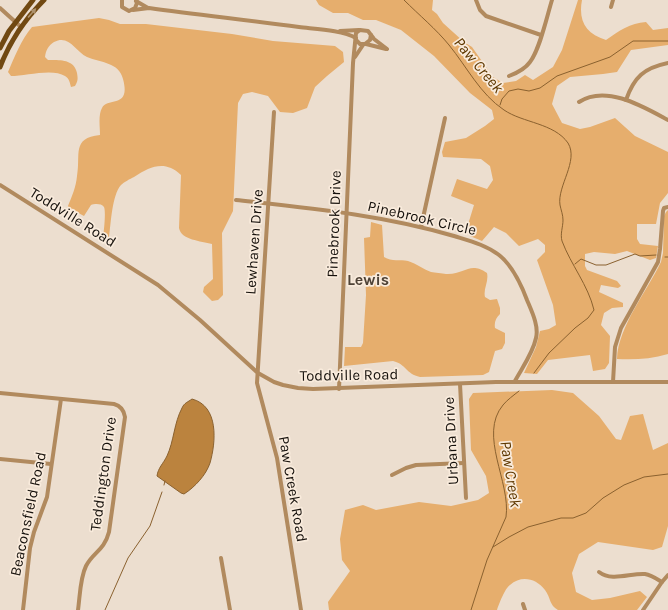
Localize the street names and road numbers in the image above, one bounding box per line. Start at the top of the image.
street label: Pinebrook Drive [323,170,345,278]
street label: Toddville Road [26,183,120,251]
street label: Lewhaven Drive [241,189,267,295]
street label: Pinebrook Circle [366,197,478,239]
street label: Toddville Road [300,365,398,385]
street label: Urbana Drive [440,396,462,486]
street label: Teddington Drive [86,416,120,532]
street label: Paw Creek Road [275,434,311,544]
street label: Beaconsfield Road [6,450,50,578]

